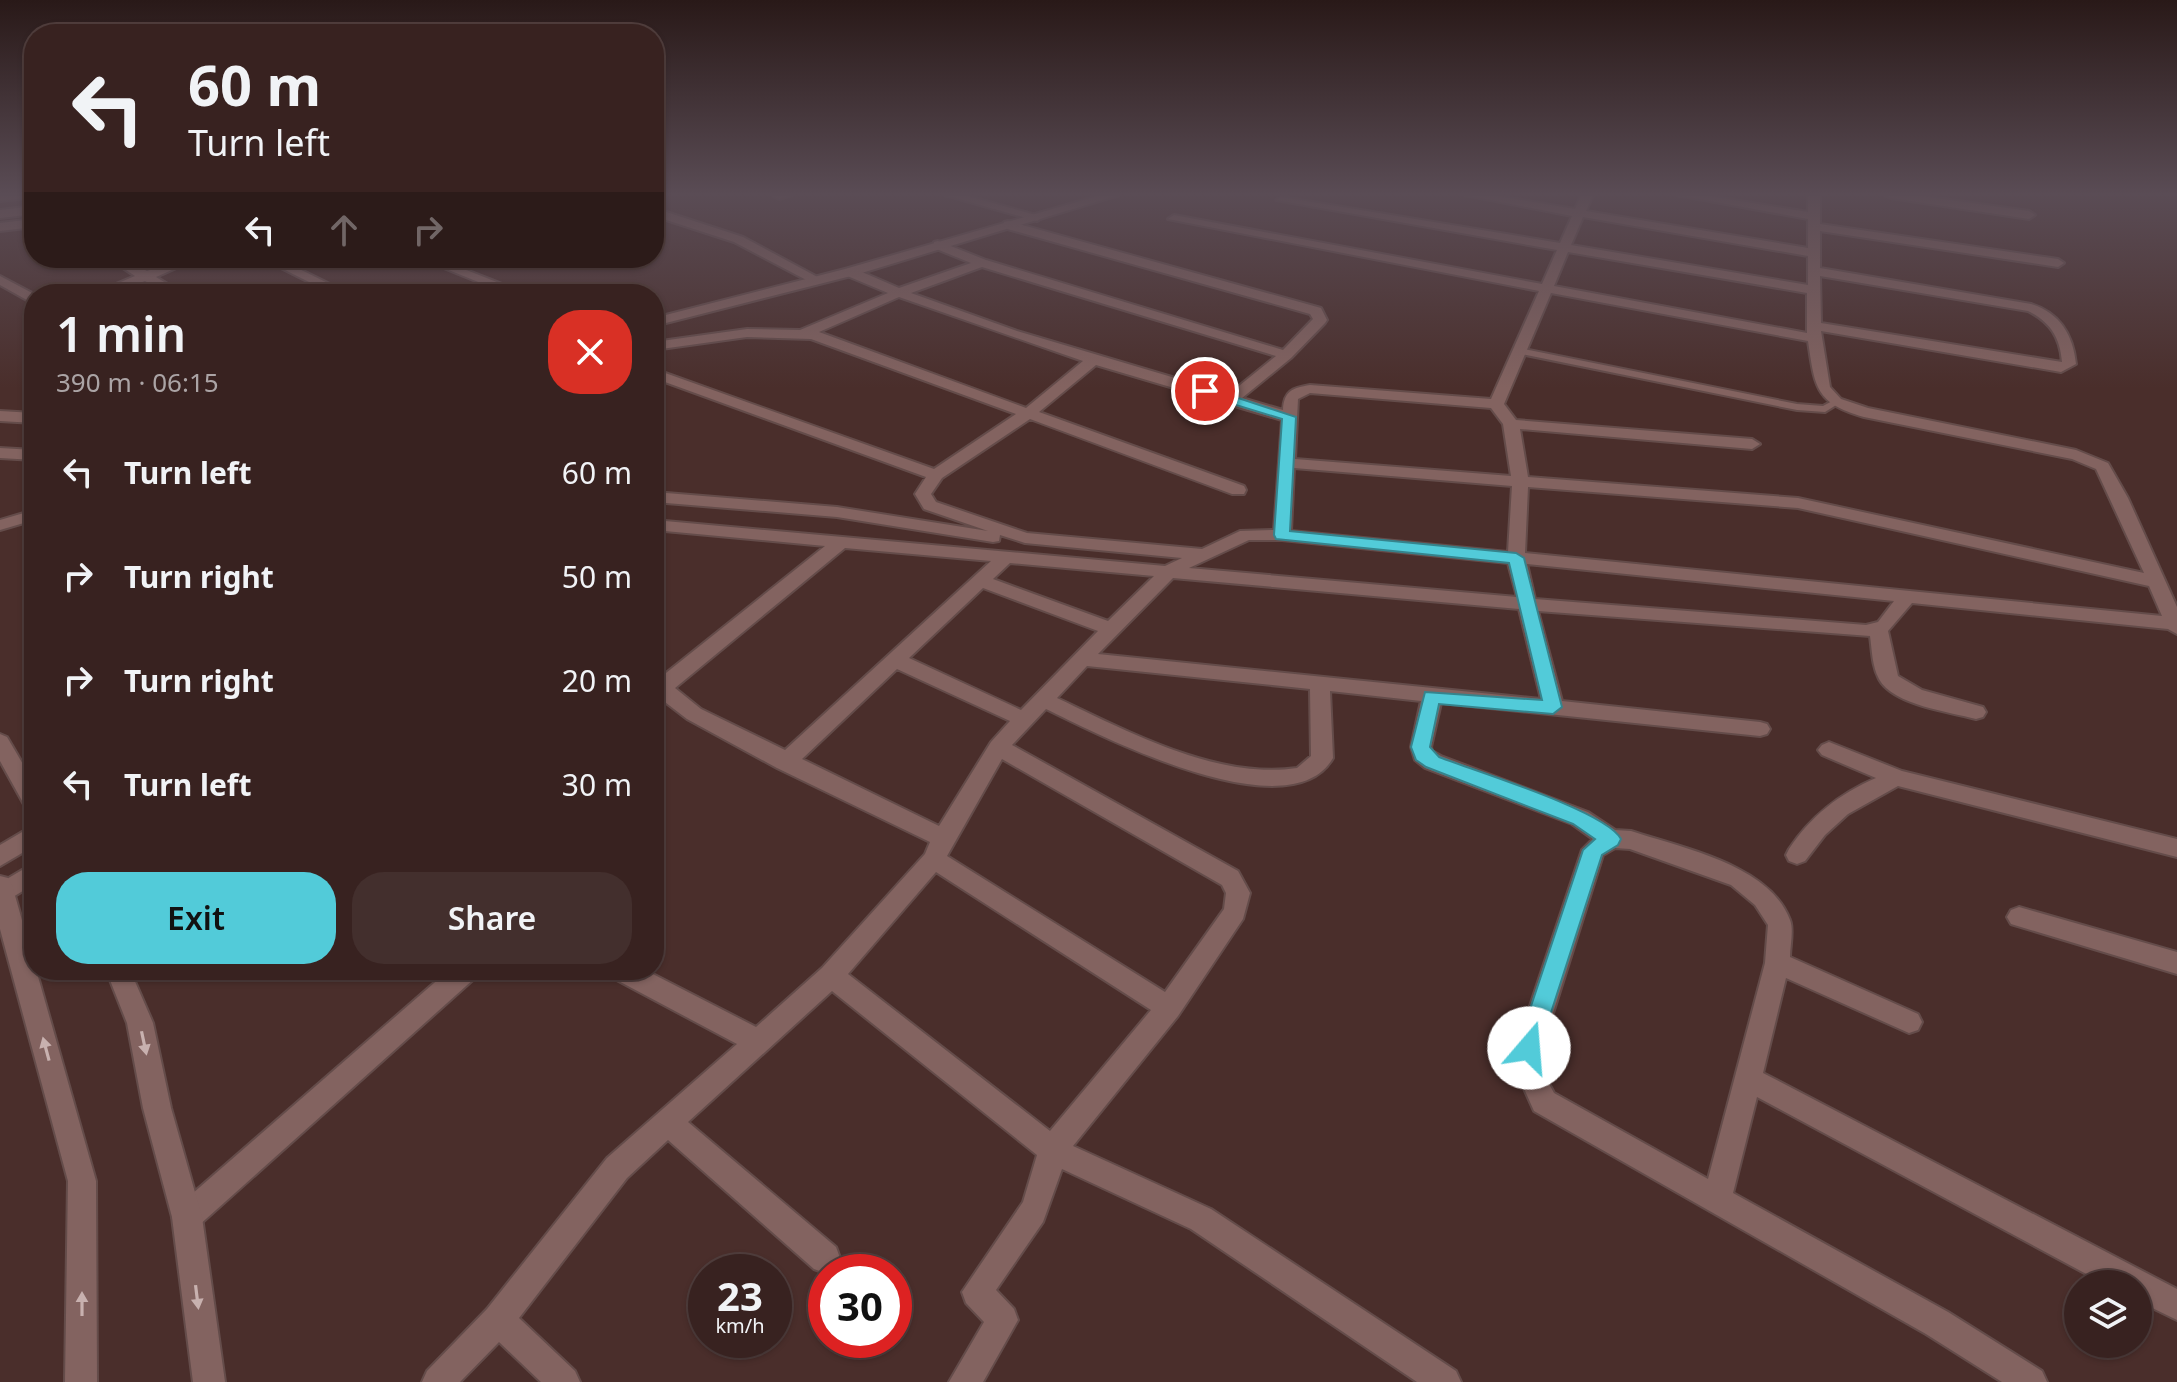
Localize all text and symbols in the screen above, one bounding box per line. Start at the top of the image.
text: 60 m [188,46,321,122]
icon: left [56,56,160,160]
text: Turn left [188,118,330,167]
icon: left [238,208,282,252]
icon: ahead [322,208,366,252]
icon: right [406,208,450,252]
text: 1 min [56,301,186,366]
button: close [548,310,632,394]
pin [1171,357,1239,425]
text: 390 m · 06:15 [56,364,219,400]
icon: arrive [1183,369,1227,413]
icon: left [56,450,100,494]
text: Turn left [124,452,252,493]
text: 60 m [562,452,632,493]
icon: right [56,554,100,598]
text: Turn right [124,556,274,597]
text: 50 m [562,556,632,597]
icon: right [56,658,100,702]
text: Turn right [124,660,274,701]
text: 20 m [562,660,632,701]
icon: left [56,762,100,806]
text: Turn left [124,764,252,805]
text: 30 m [562,764,632,805]
button: Exit [56,872,336,964]
button: Share [352,872,632,964]
position arrow [1487,1006,1571,1090]
one-way arrow [138,1031,151,1056]
one-way arrow [40,1036,52,1061]
speed limit sign: 30 [808,1254,912,1358]
text: 23 [717,1268,763,1323]
map controls [2064,1270,2152,1358]
button: layers [2064,1270,2152,1358]
one-way arrow [191,1285,204,1310]
one-way arrow [76,1291,88,1316]
text: km/h [715,1312,765,1339]

